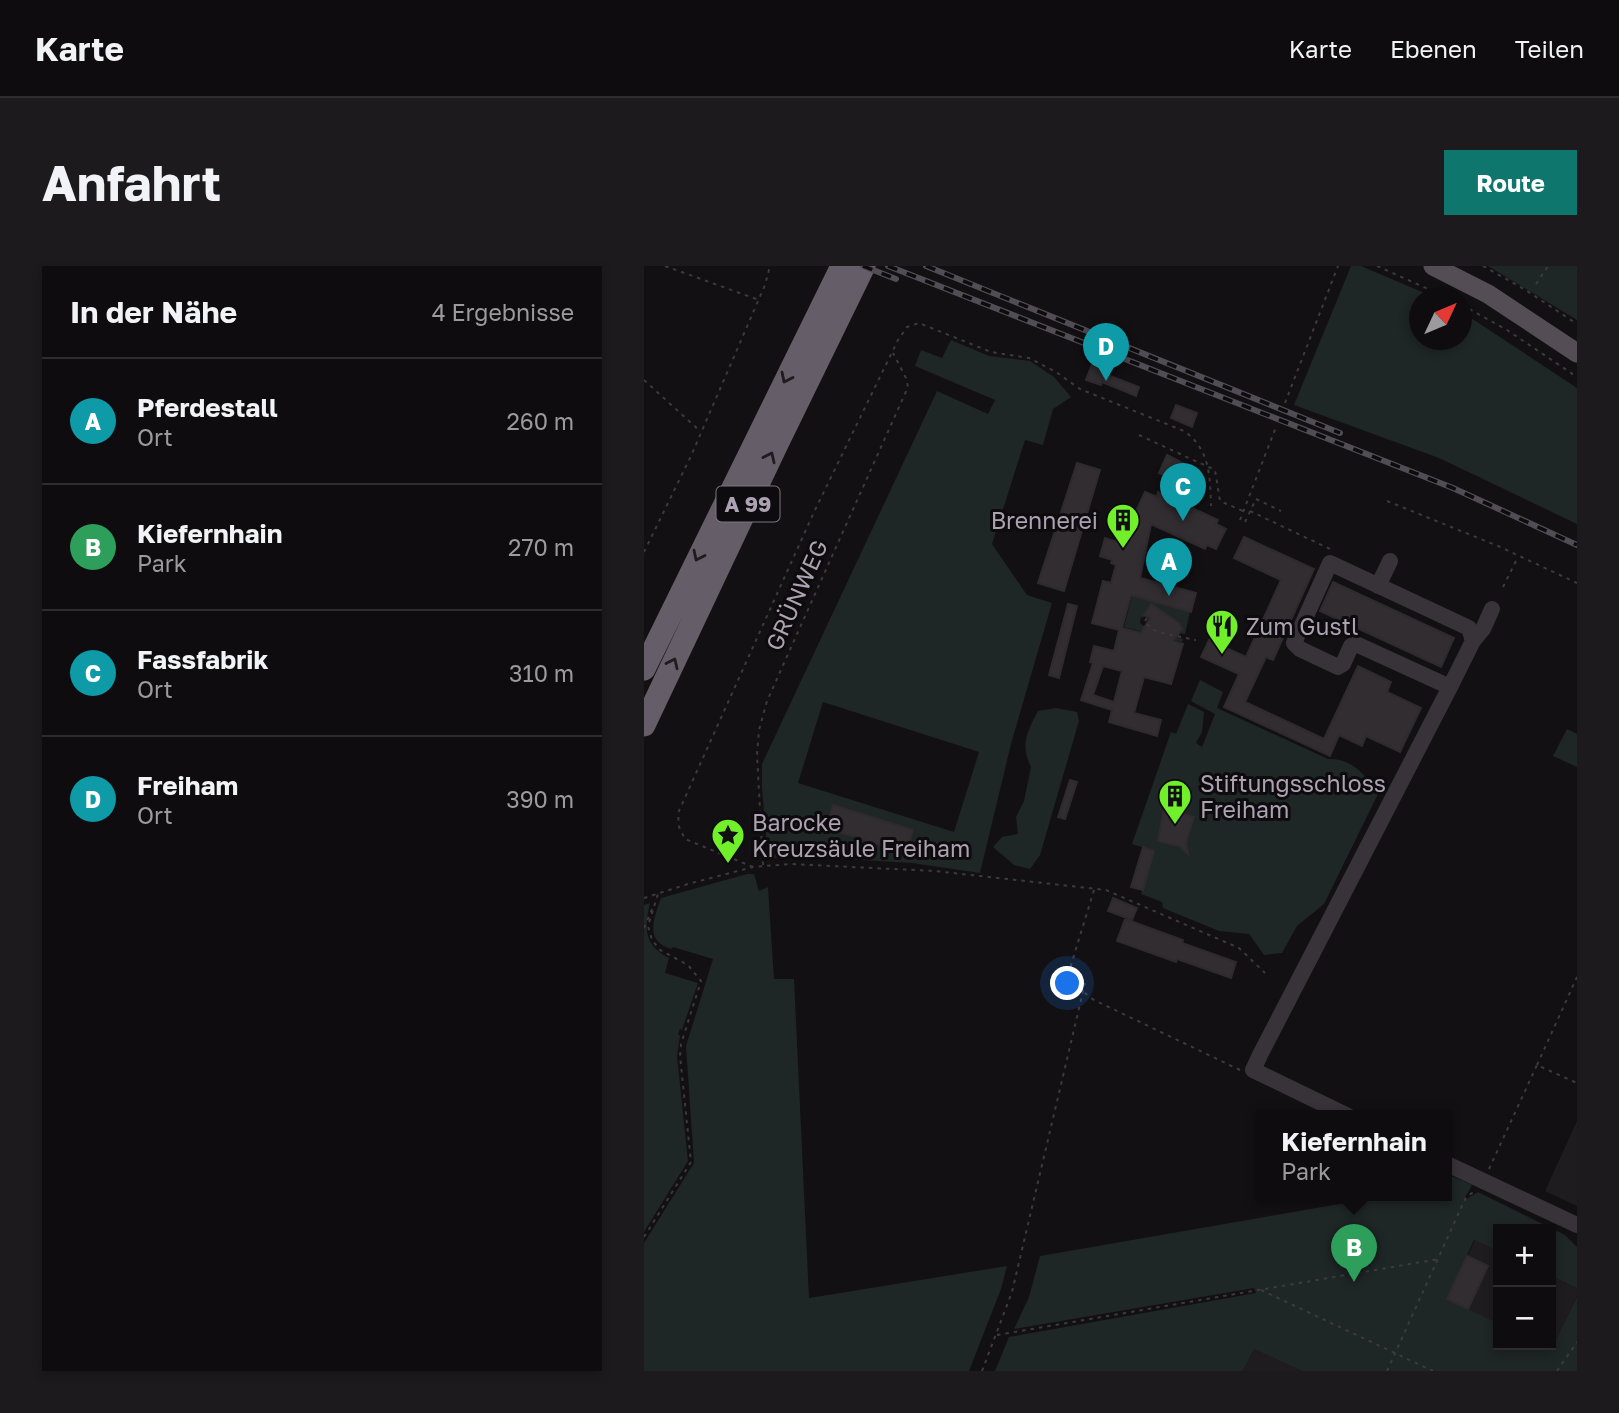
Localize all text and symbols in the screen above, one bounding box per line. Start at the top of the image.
text: Karte [35,29,124,68]
text: Karte [1289,34,1352,63]
text: Ebenen [1390,34,1477,63]
text: Teilen [1515,34,1584,63]
button: Route [1444,150,1577,215]
text: Anfahrt [42,153,221,212]
north arrow [1409,287,1472,350]
text: In der Nähe [70,294,237,330]
text: 4 Ergebnisse [432,298,574,326]
pin: D [1083,323,1129,381]
one-way arrow [780,371,794,383]
text: Pferdestall [137,392,278,423]
text: A [85,407,101,435]
text: 260 m [506,407,574,435]
text: Ort [137,423,173,451]
one-way arrow [762,452,776,464]
pin: C [1160,463,1206,521]
road number: A 99 [716,486,780,522]
building icon: Brennerei [1104,501,1142,550]
place label: Brennerei [991,506,1098,534]
text: Kiefernhain [137,518,282,549]
text: B [85,533,101,561]
text: 270 m [508,533,574,561]
street label: GRÜNWEG [759,535,833,655]
pin: A [1146,538,1192,596]
text: Park [137,549,187,577]
one-way arrow [693,549,707,561]
restaurant icon: Zum Gustl [1203,607,1241,656]
place label: Zum Gustl [1246,612,1358,640]
text: Fassfabrik [137,644,269,675]
one-way arrow [665,658,679,670]
text: C [85,659,101,687]
text: 310 m [509,659,574,687]
text: Ort [137,675,173,703]
place label: Stiftungsschloss Freiham [1200,769,1386,823]
text: Freiham [137,770,238,801]
building icon: Stiftungsschloss Freiham [1156,777,1194,826]
text: D [85,785,101,813]
text: 390 m [506,785,574,813]
text: Ort [137,801,173,829]
place label: Barocke Kreuzsäule Freiham [752,808,970,862]
place icon: Barocke Kreuzsäule Freiham [709,816,747,865]
your location [1050,966,1084,1000]
popup [1256,1110,1452,1201]
text: Kiefernhain [1281,1126,1427,1157]
text: Park [1281,1157,1331,1185]
pin: B [1331,1224,1377,1282]
map controls [1493,1224,1556,1350]
button: + [1493,1224,1556,1287]
button: − [1493,1287,1556,1350]

